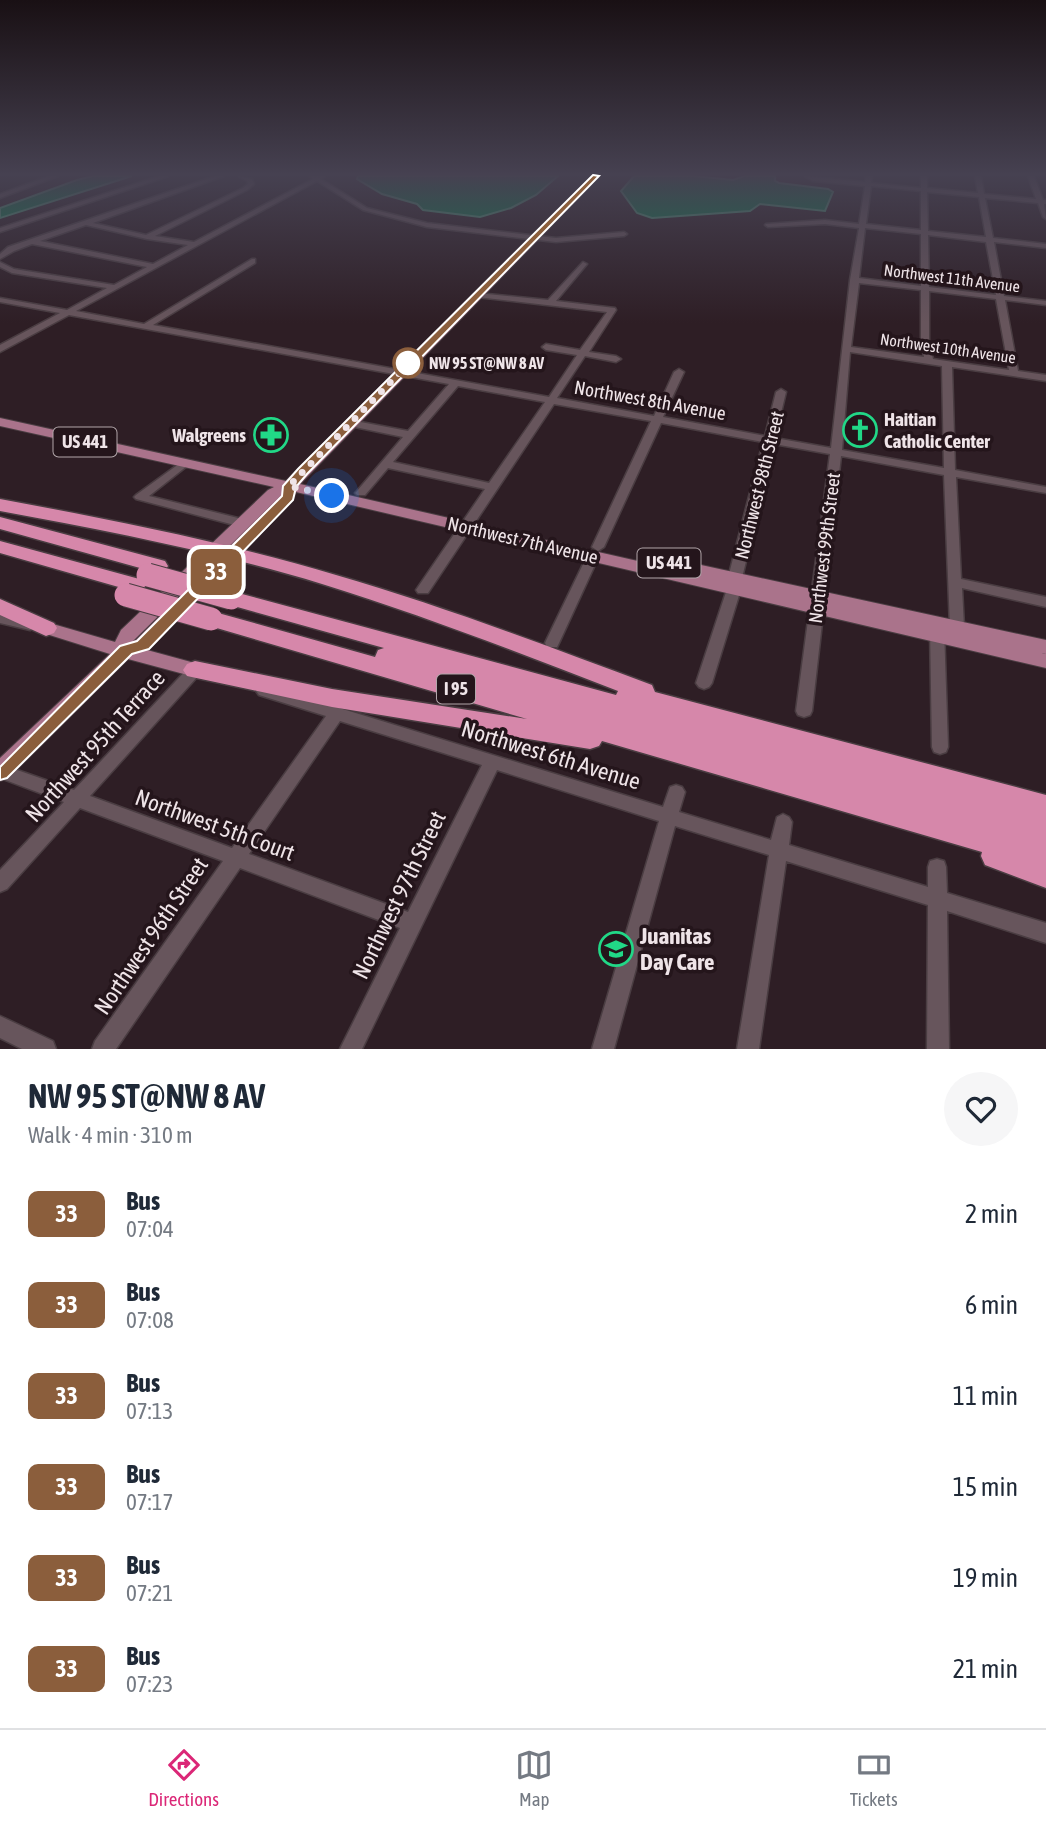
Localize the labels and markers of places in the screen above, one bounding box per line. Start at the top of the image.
marker: NW 95 ST@NW 8 AV [393,348,423,378]
place label: NW 95 ST@NW 8 AV [429,354,544,372]
place label: Haitian Catholic Center [884,408,990,452]
church icon: Haitian Catholic Center [841,411,879,449]
pharmacy icon: Walgreens [252,416,290,454]
place label: Walgreens [171,424,246,446]
place label: Juanitas Day Care [639,923,714,975]
school or university icon: Juanitas Day Care [597,930,635,968]

